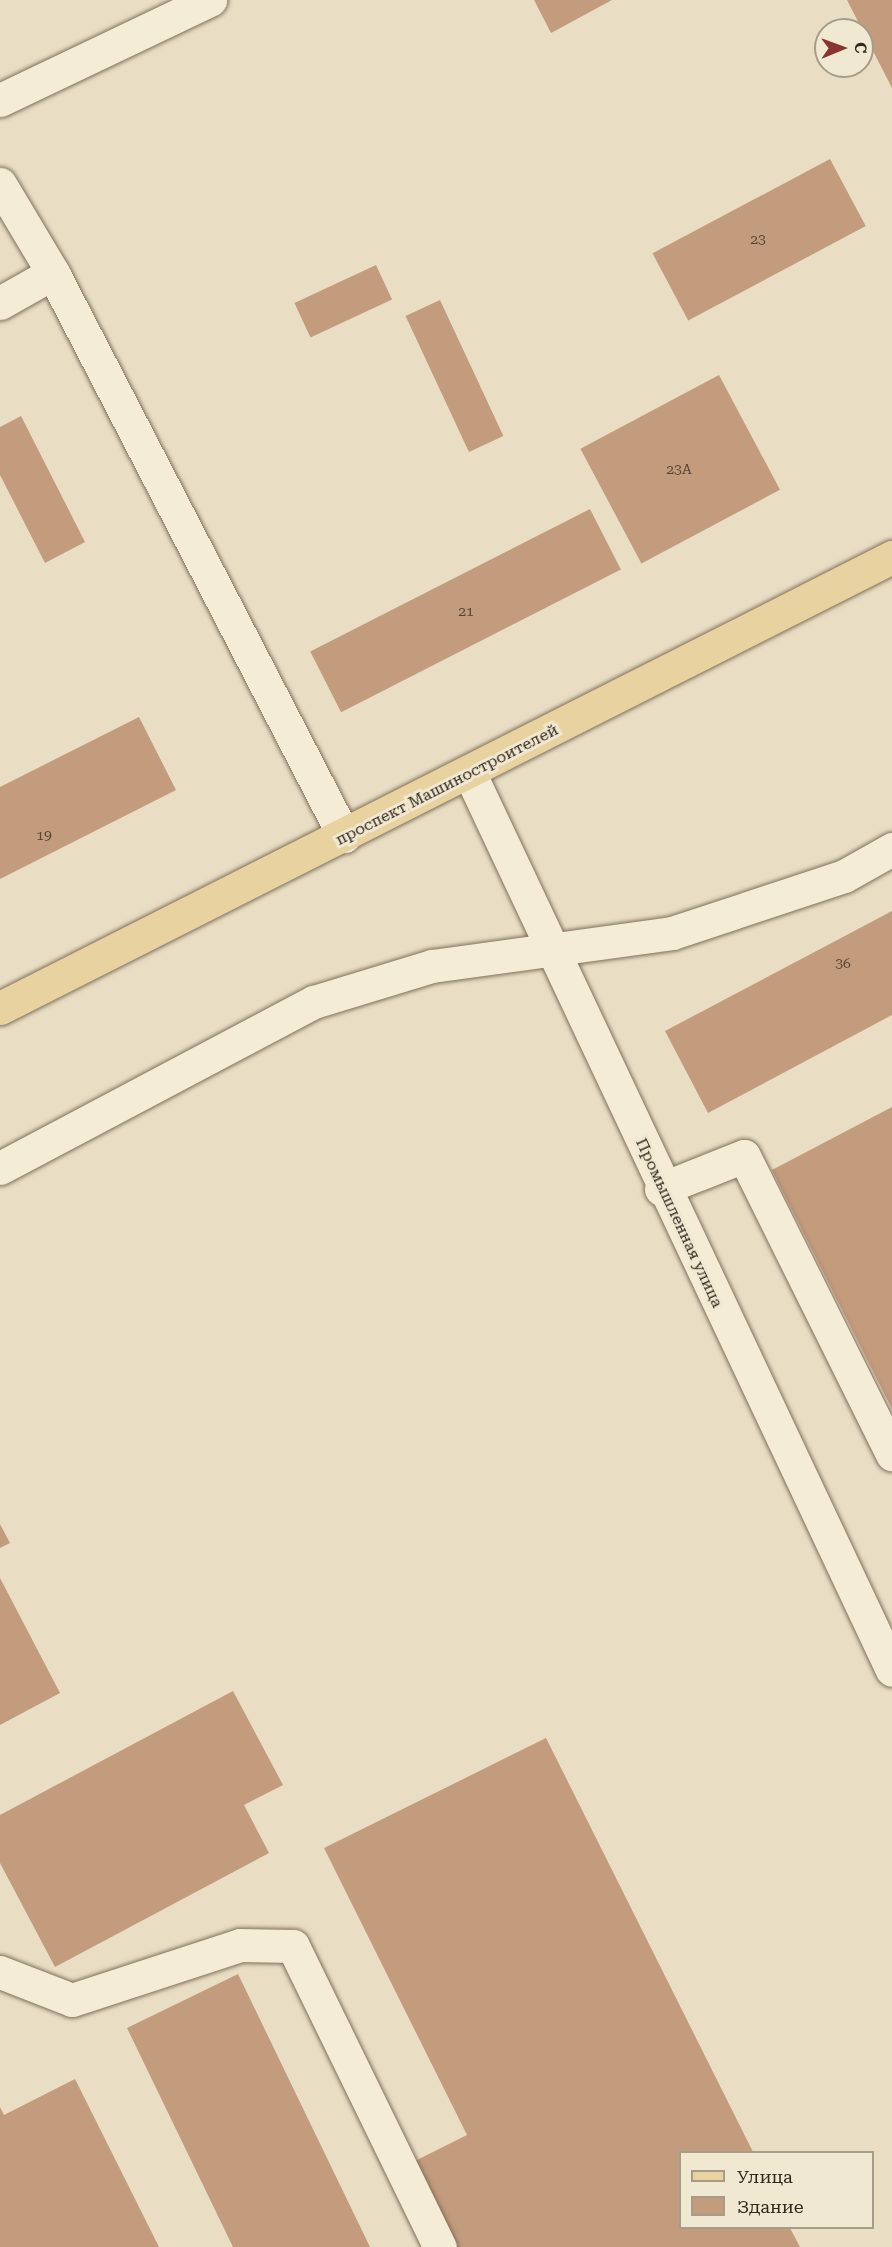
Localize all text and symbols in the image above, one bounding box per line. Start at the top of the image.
north arrow [814,18,874,78]
text: С [851,42,870,53]
house number: 23 [750,231,766,247]
house number: 23А [666,461,692,477]
house number: 21 [458,603,474,619]
street label: проспект Машиностроителей [333,720,561,850]
house number: 19 [36,827,52,843]
house number: 36 [835,955,851,971]
street label: Промышленная улица [631,1135,727,1311]
legend [679,2151,874,2229]
text: Улица [737,2166,793,2187]
text: Здание [737,2196,804,2217]

